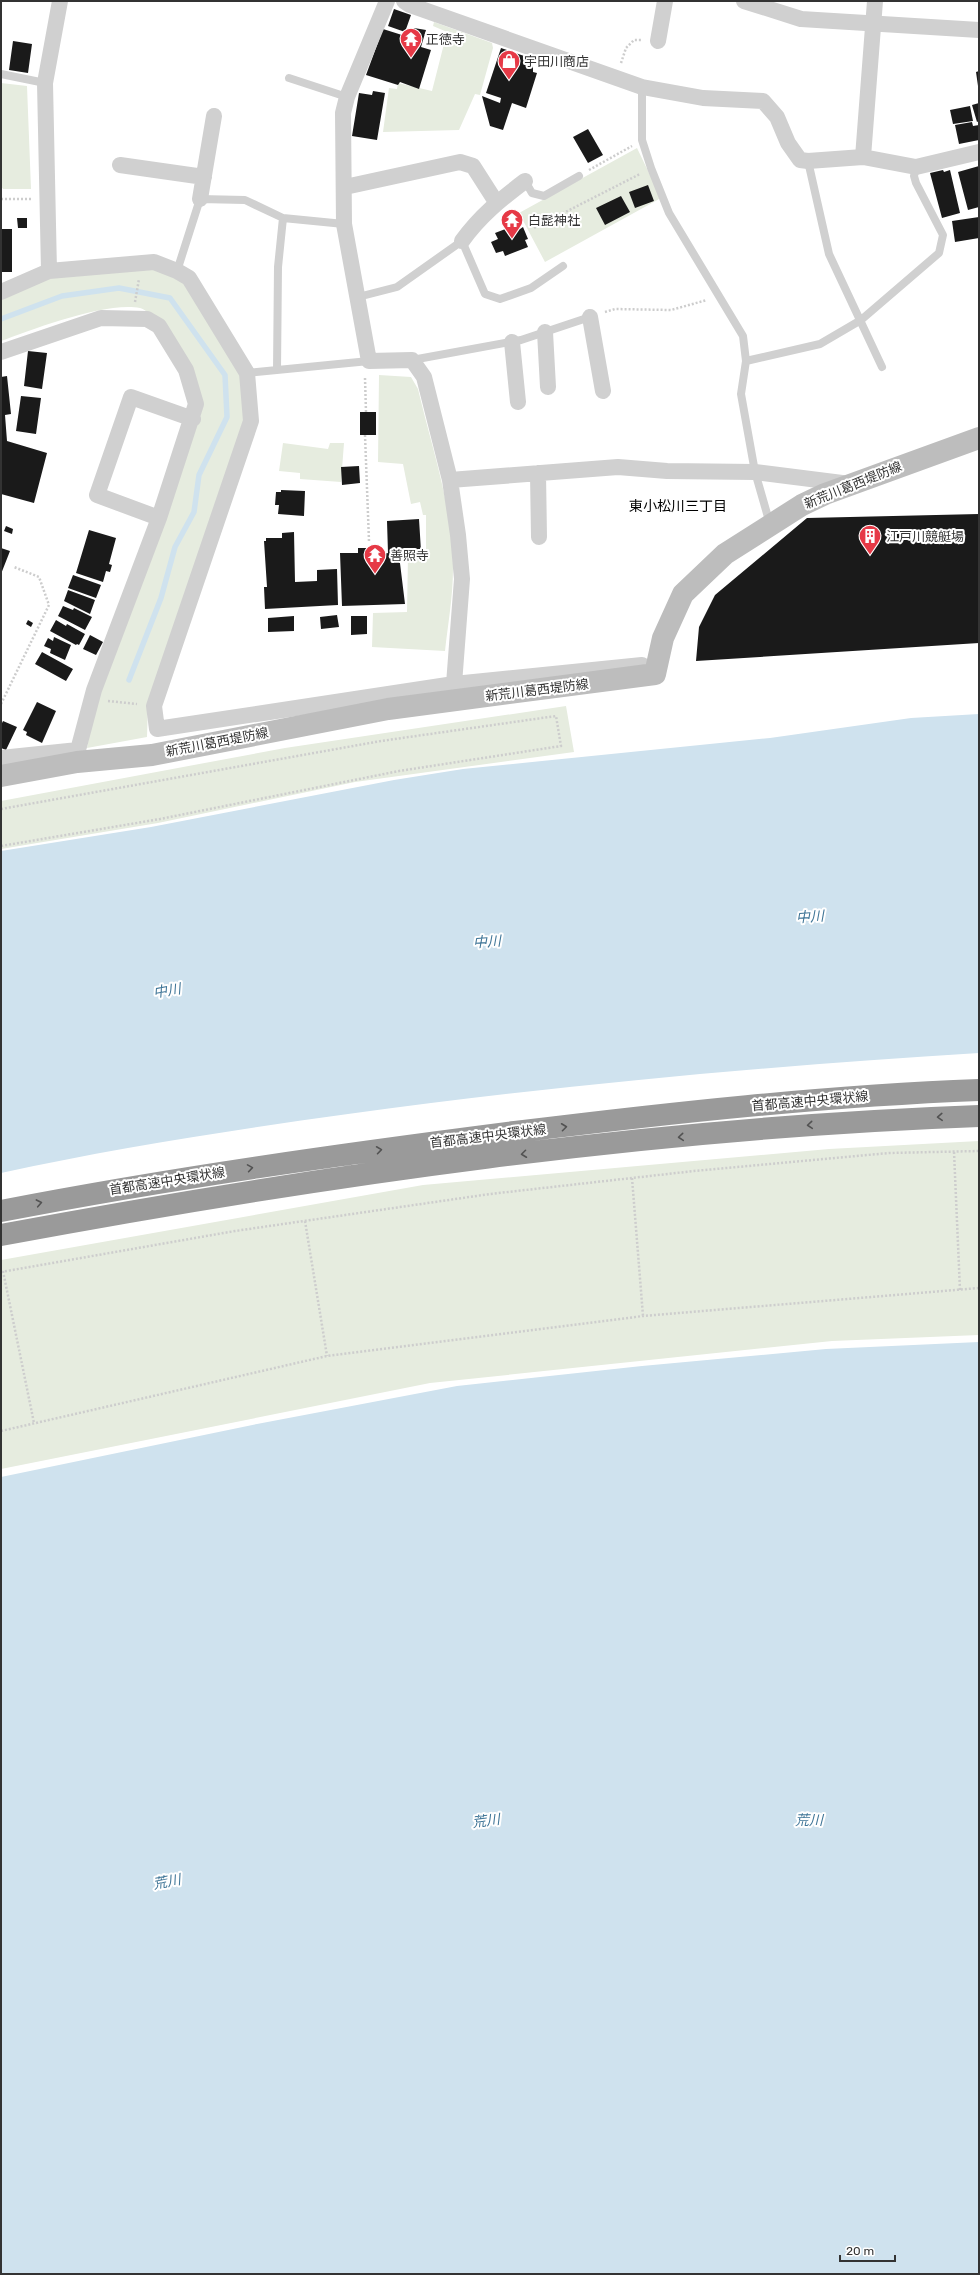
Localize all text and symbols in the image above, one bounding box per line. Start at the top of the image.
temple icon: 正徳寺 [398,26,424,59]
place label: 正徳寺 [426,32,465,47]
shop icon: 宇田川商店 [496,48,522,81]
place label: 宇田川商店 [524,54,589,69]
temple icon: 白髭神社 [499,207,525,240]
place label: 白髭神社 [528,213,580,228]
street label: 新荒川葛西堤防線 [802,459,904,511]
district label: 東小松川三丁目 [629,498,727,515]
building icon: 江戸川競艇場 [857,523,883,556]
place label: 江戸川競艇場 [886,529,964,544]
temple icon: 善照寺 [362,542,388,575]
place label: 善照寺 [390,548,429,563]
street label: 新荒川葛西堤防線 [484,676,590,704]
street label: 新荒川葛西堤防線 [165,725,269,759]
water label: 中川 [795,907,827,926]
water label: 中川 [472,932,504,951]
water label: 中川 [152,980,184,1002]
street label: 首都高速中央環状線 [751,1088,869,1114]
one-way arrow [937,1113,943,1122]
one-way arrow [807,1120,813,1129]
street label: 首都高速中央環状線 [429,1121,547,1151]
one-way arrow [561,1122,567,1131]
one-way arrow [678,1132,684,1141]
one-way arrow [376,1146,382,1155]
one-way arrow [521,1149,527,1158]
street label: 首都高速中央環状線 [108,1164,226,1198]
one-way arrow [247,1164,253,1173]
one-way arrow [36,1200,42,1208]
water label: 荒川 [471,1811,503,1831]
water label: 荒川 [795,1812,825,1829]
water label: 荒川 [152,1871,184,1893]
scale bar [840,2237,895,2263]
text: 20 m [846,2244,874,2258]

